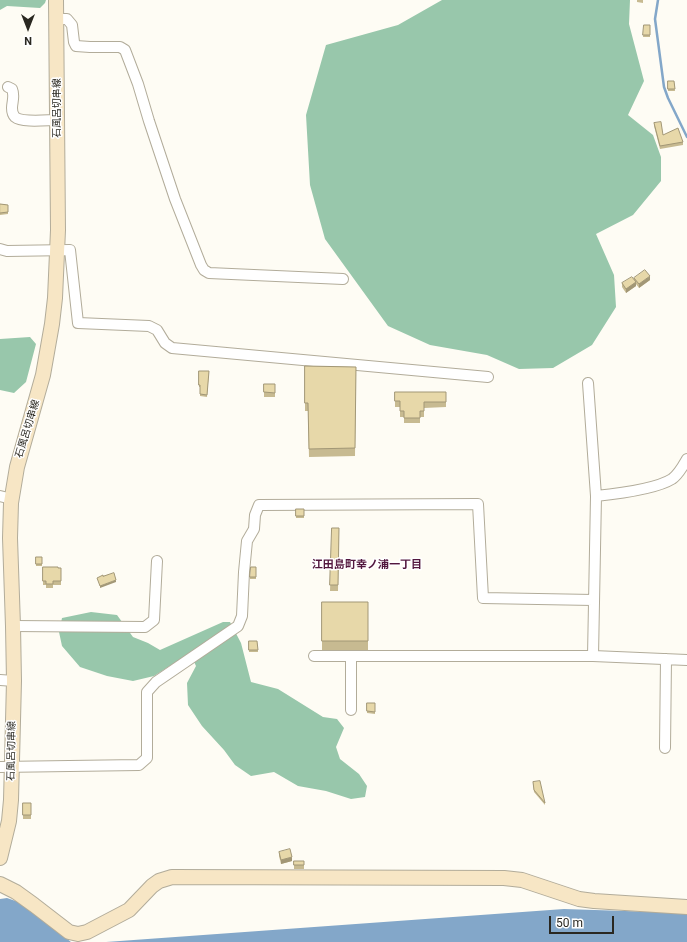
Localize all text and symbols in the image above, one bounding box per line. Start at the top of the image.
north arrow [8,8,48,48]
text: N [24,34,32,47]
street label: 石風呂切串線 [51,78,63,138]
street label: 石風呂切串線 [13,399,43,459]
district label: 江田島町幸ノ浦一丁目 [312,558,422,572]
street label: 石風呂切串線 [5,721,19,781]
scale bar [551,908,616,934]
text: 50 m [556,916,583,930]

